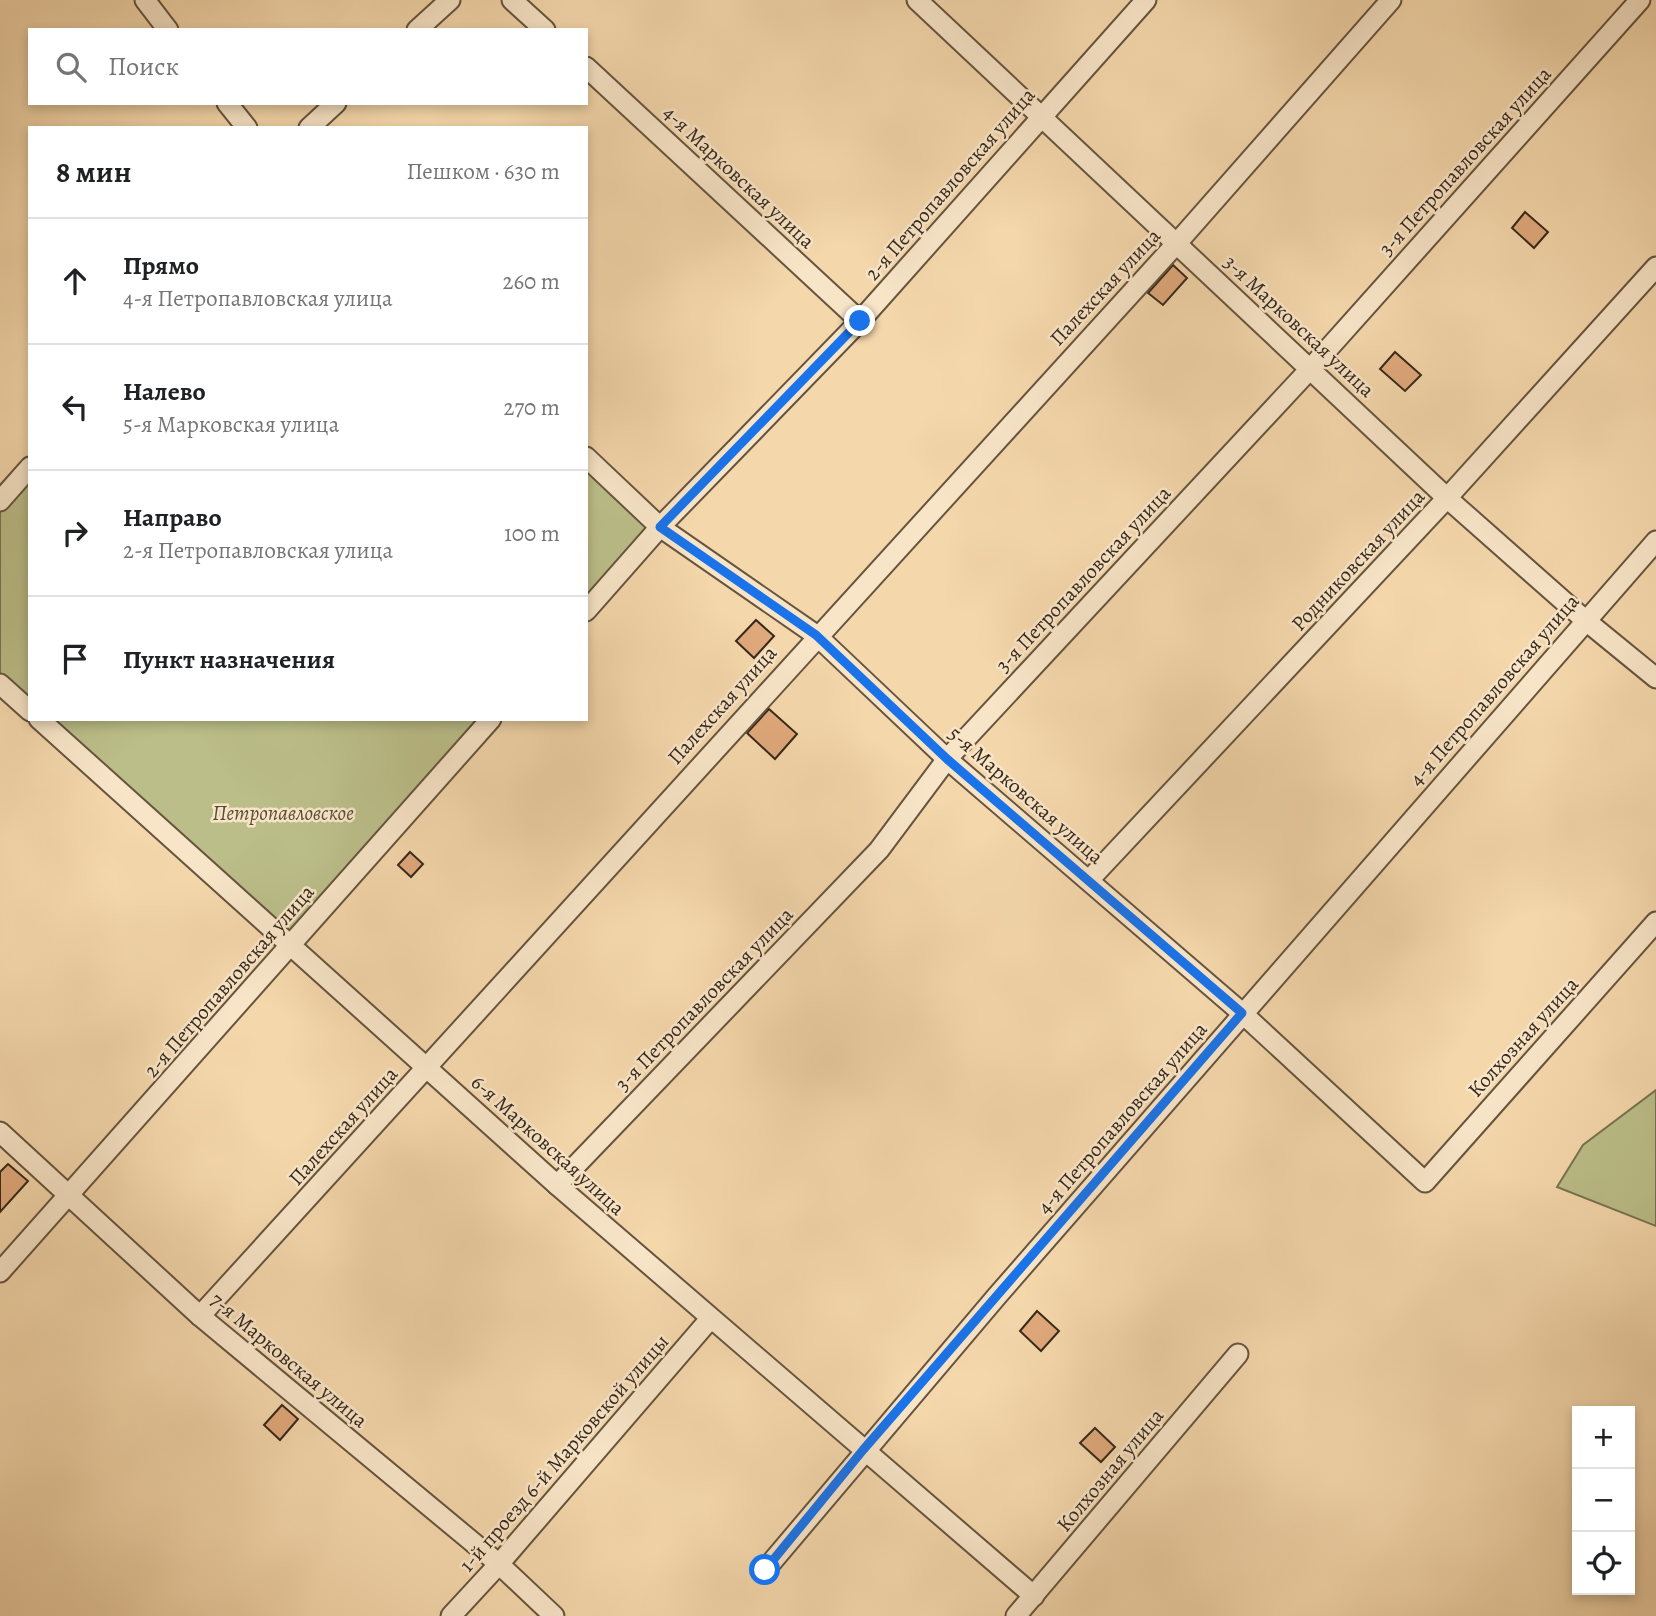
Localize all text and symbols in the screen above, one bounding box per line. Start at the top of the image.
search box [28,28,588,105]
icon: search [52,48,90,86]
text: Поиск [108,49,179,84]
street label: 3-я Петропавловская улица [1372,60,1558,262]
street label: 2-я Петропавловская улица [859,81,1042,286]
street label: 4-я Марковская улица [657,99,821,255]
text: 8 мин [56,152,131,192]
text: Пешком · 630 m [406,156,560,187]
street label: Палехская улица [1043,222,1167,352]
text: Прямо [123,248,199,283]
street label: 3-я Марковская улица [1217,249,1381,404]
icon: ahead [56,262,94,300]
text: 260 m [502,266,560,297]
text: 4-я Петропавловская улица [123,283,393,314]
route end [844,305,875,336]
text: Налево [123,374,206,409]
icon: left [56,388,94,426]
text: 270 m [503,392,560,423]
text: 5-я Марковская улица [123,409,339,440]
street label: 3-я Петропавловская улица [989,479,1177,678]
street label: Родниковская улица [1285,483,1431,637]
text: Направо [123,500,222,535]
icon: right [56,514,94,552]
text: 100 m [504,518,560,549]
text: 2-я Петропавловская улица [123,535,393,566]
street label: 4-я Петропавловская улица [1403,588,1586,792]
street label: Палехская улица [661,639,783,770]
icon: arrive [56,640,94,678]
text: Пункт назначения [123,642,335,677]
street label: 5-я Марковская улица [942,720,1110,871]
park label: Петропавловское [212,799,354,827]
street label: 2-я Петропавловская улица [138,878,321,1083]
street label: 3-я Петропавловская улица [609,901,800,1097]
street label: Колхозная улица [1461,970,1585,1103]
street label: 4-я Петропавловская улица [1031,1016,1214,1220]
street label: Палехская улица [282,1060,404,1191]
street label: 6-я Марковская улица [465,1068,631,1222]
street label: 7-я Марковская улица [204,1286,374,1434]
street label: 1-й проезд 6-й Марковской улицы [453,1328,675,1578]
street label: Колхозная улица [1050,1402,1170,1538]
map controls [1572,1406,1635,1595]
button: + [1572,1406,1635,1469]
button: − [1572,1469,1635,1532]
button: locate [1572,1532,1635,1595]
route start [749,1554,780,1585]

